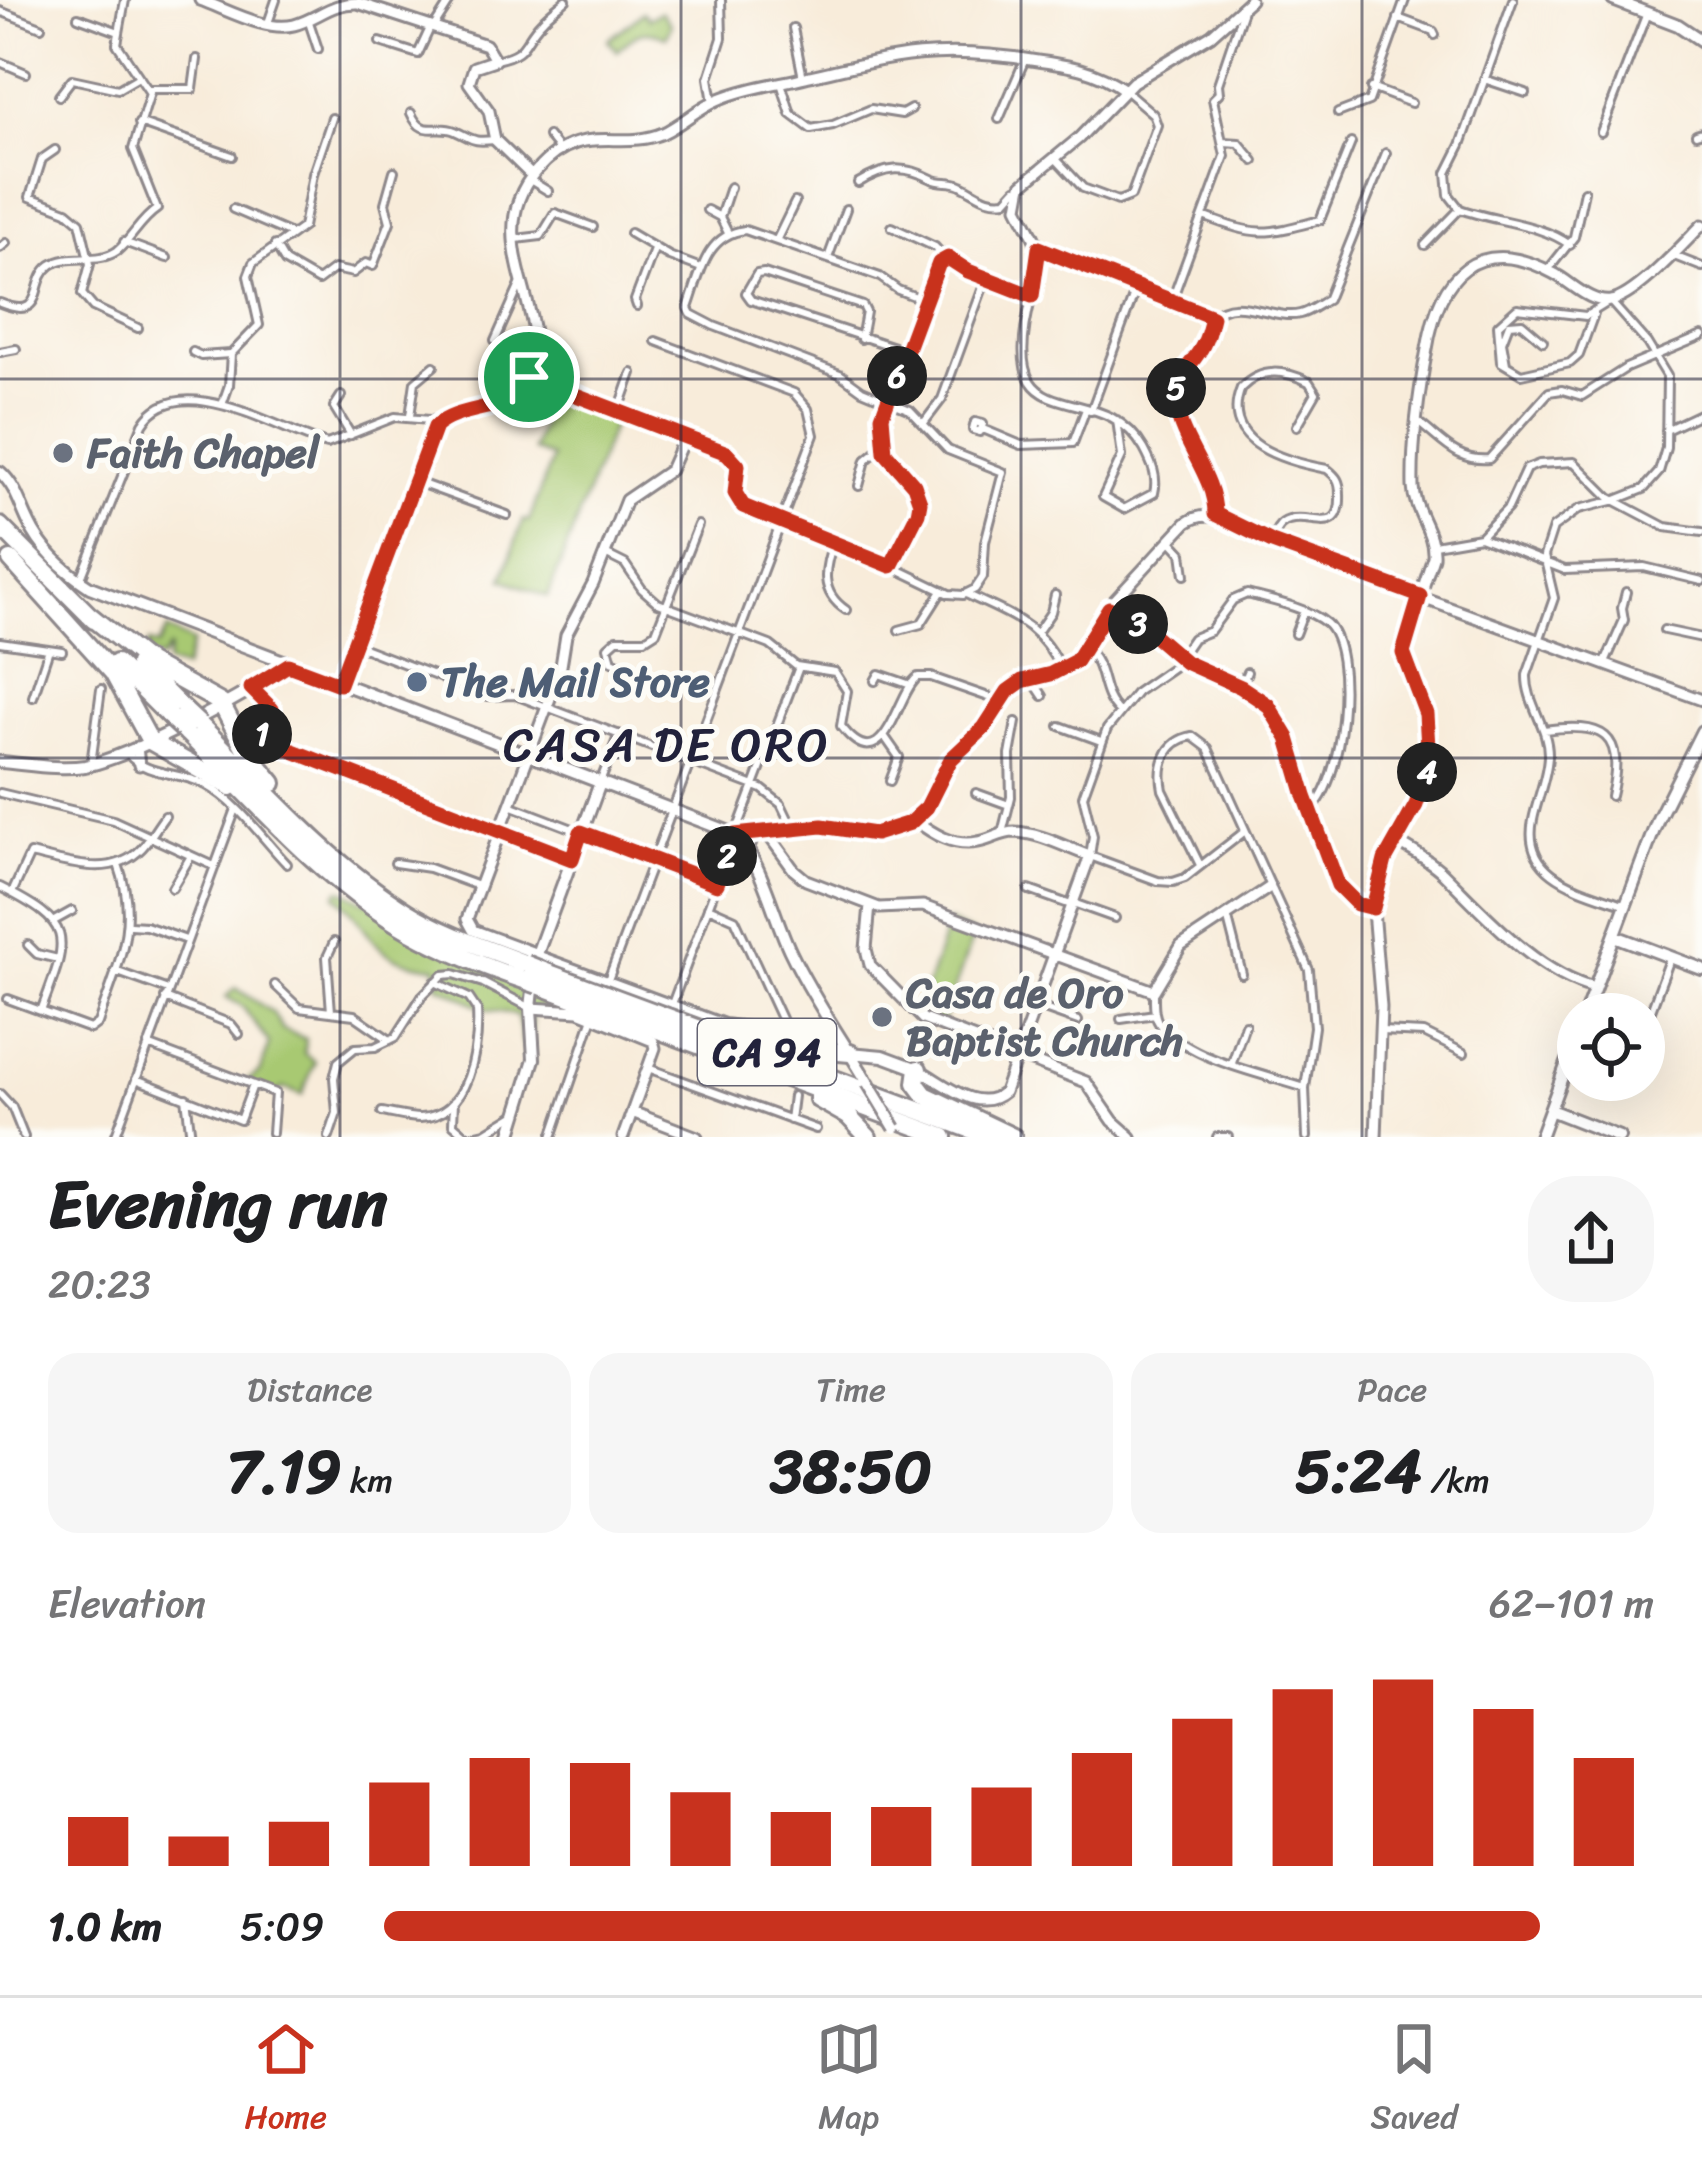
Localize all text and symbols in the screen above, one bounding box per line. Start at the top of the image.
pin [478,326,580,428]
icon: arrive [496,344,562,410]
pin: 6 [867,346,927,406]
text: 6 [888,347,906,405]
pin: 5 [1146,358,1206,418]
text: 5 [1166,359,1186,417]
place label: Faith Chapel [86,416,321,490]
marker: Faith Chapel [50,440,76,466]
pin: 3 [1108,594,1168,654]
text: 3 [1129,595,1147,653]
place label: The Mail Store [441,645,710,719]
marker: The Mail Store [404,669,430,695]
district label: CASA DE ORO [503,702,831,787]
pin: 1 [232,704,292,764]
text: 1 [255,705,269,763]
pin: 4 [1397,742,1457,802]
text: 4 [1417,743,1437,801]
pin: 2 [697,826,757,886]
text: 2 [717,827,737,885]
place label: Casa de Oro Baptist Church [905,956,1183,1078]
map controls [1557,993,1665,1101]
button: locate [1557,993,1665,1101]
marker: Casa de Oro Baptist Church [869,1004,895,1030]
road number: CA 94 [698,1019,836,1085]
text: Evening run [48,1146,388,1263]
button: share [1528,1176,1654,1302]
text: 20:23 [48,1250,151,1319]
text: Distance [247,1361,372,1419]
text: Time [816,1361,886,1419]
text: Pace [1357,1361,1427,1419]
text: 7.19 [226,1419,341,1525]
text: 38:50 [770,1419,932,1525]
text: 5:24 [1295,1419,1422,1525]
text: km [341,1452,393,1510]
text: /km [1422,1452,1490,1510]
text: Elevation [48,1569,206,1638]
text: 62–101 m [1489,1569,1654,1638]
text: 1.0 km [48,1892,162,1961]
text: 5:09 [240,1892,324,1961]
tab: Home [244,2016,327,2146]
tab: Map [816,2016,882,2146]
tab: Saved [1371,2016,1458,2146]

